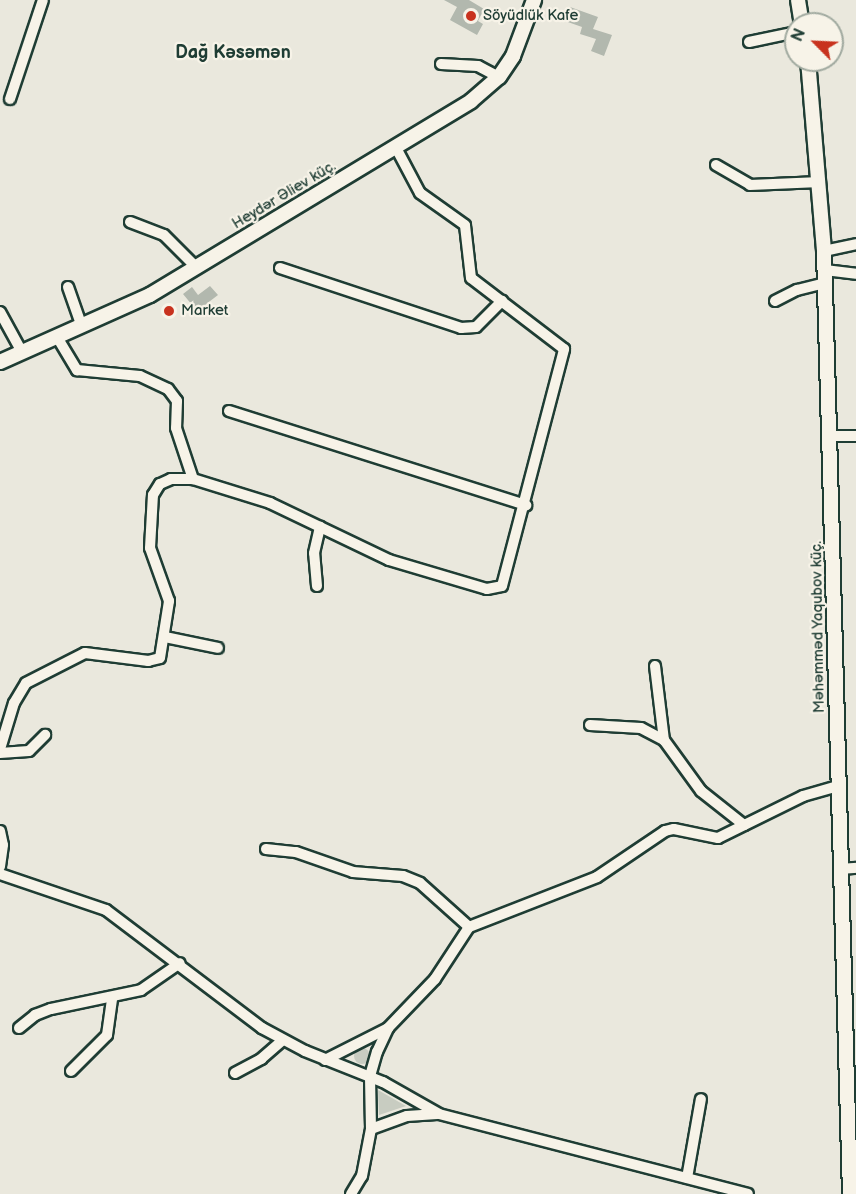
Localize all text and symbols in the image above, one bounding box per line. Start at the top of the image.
place label: Söyüdlük Kafe [483,7,578,25]
marker: Söyüdlük Kafe [464,9,478,23]
north arrow [784,12,844,72]
text: N [788,26,810,45]
district label: Dağ Kəsəmən [175,42,291,64]
street label: Heydər Əliev küç. [229,157,339,233]
place label: Market [181,302,228,320]
marker: Market [162,304,176,318]
street label: Məhəmməd Yaqubov küç. [807,540,829,714]

